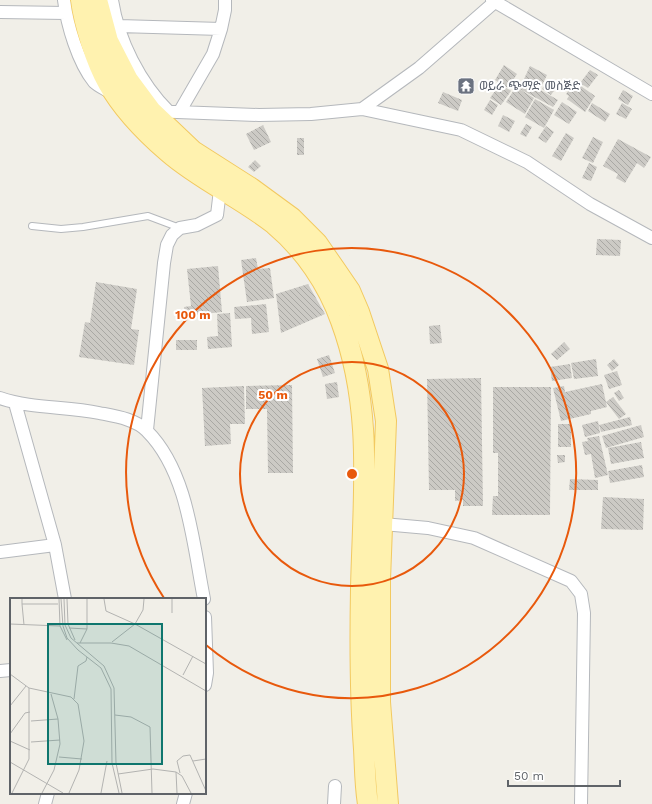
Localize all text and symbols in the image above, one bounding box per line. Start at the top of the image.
temple icon: ወይራ ጭማድ መስጅድ [456,76,476,96]
place label: ወይራ ጭማድ መስጅድ [479,79,581,93]
text: 100 m [175,308,211,322]
text: 50 m [258,388,288,402]
centre of rings [345,467,359,481]
inset map [10,598,206,794]
scale bar [508,762,620,788]
text: 50 m [514,769,544,783]

